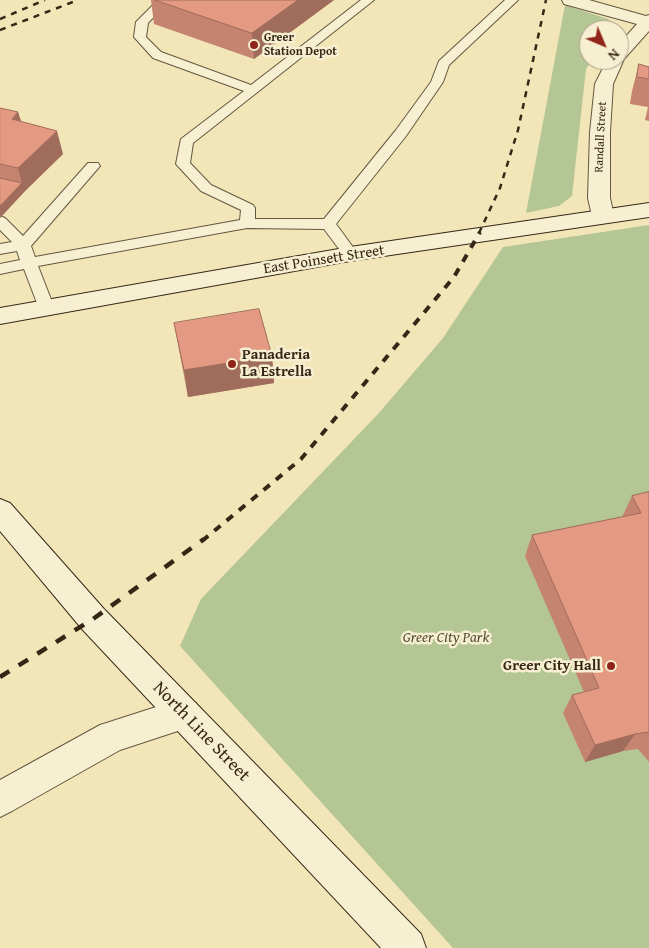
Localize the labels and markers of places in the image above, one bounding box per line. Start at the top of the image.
place label: Greer Station Depot [264,31,337,59]
marker: Greer Station Depot [248,39,260,51]
place label: Panaderia La Estrella [242,346,312,381]
marker: Panaderia La Estrella [226,358,238,370]
place label: Greer City Hall [503,657,601,675]
marker: Greer City Hall [605,660,617,672]

